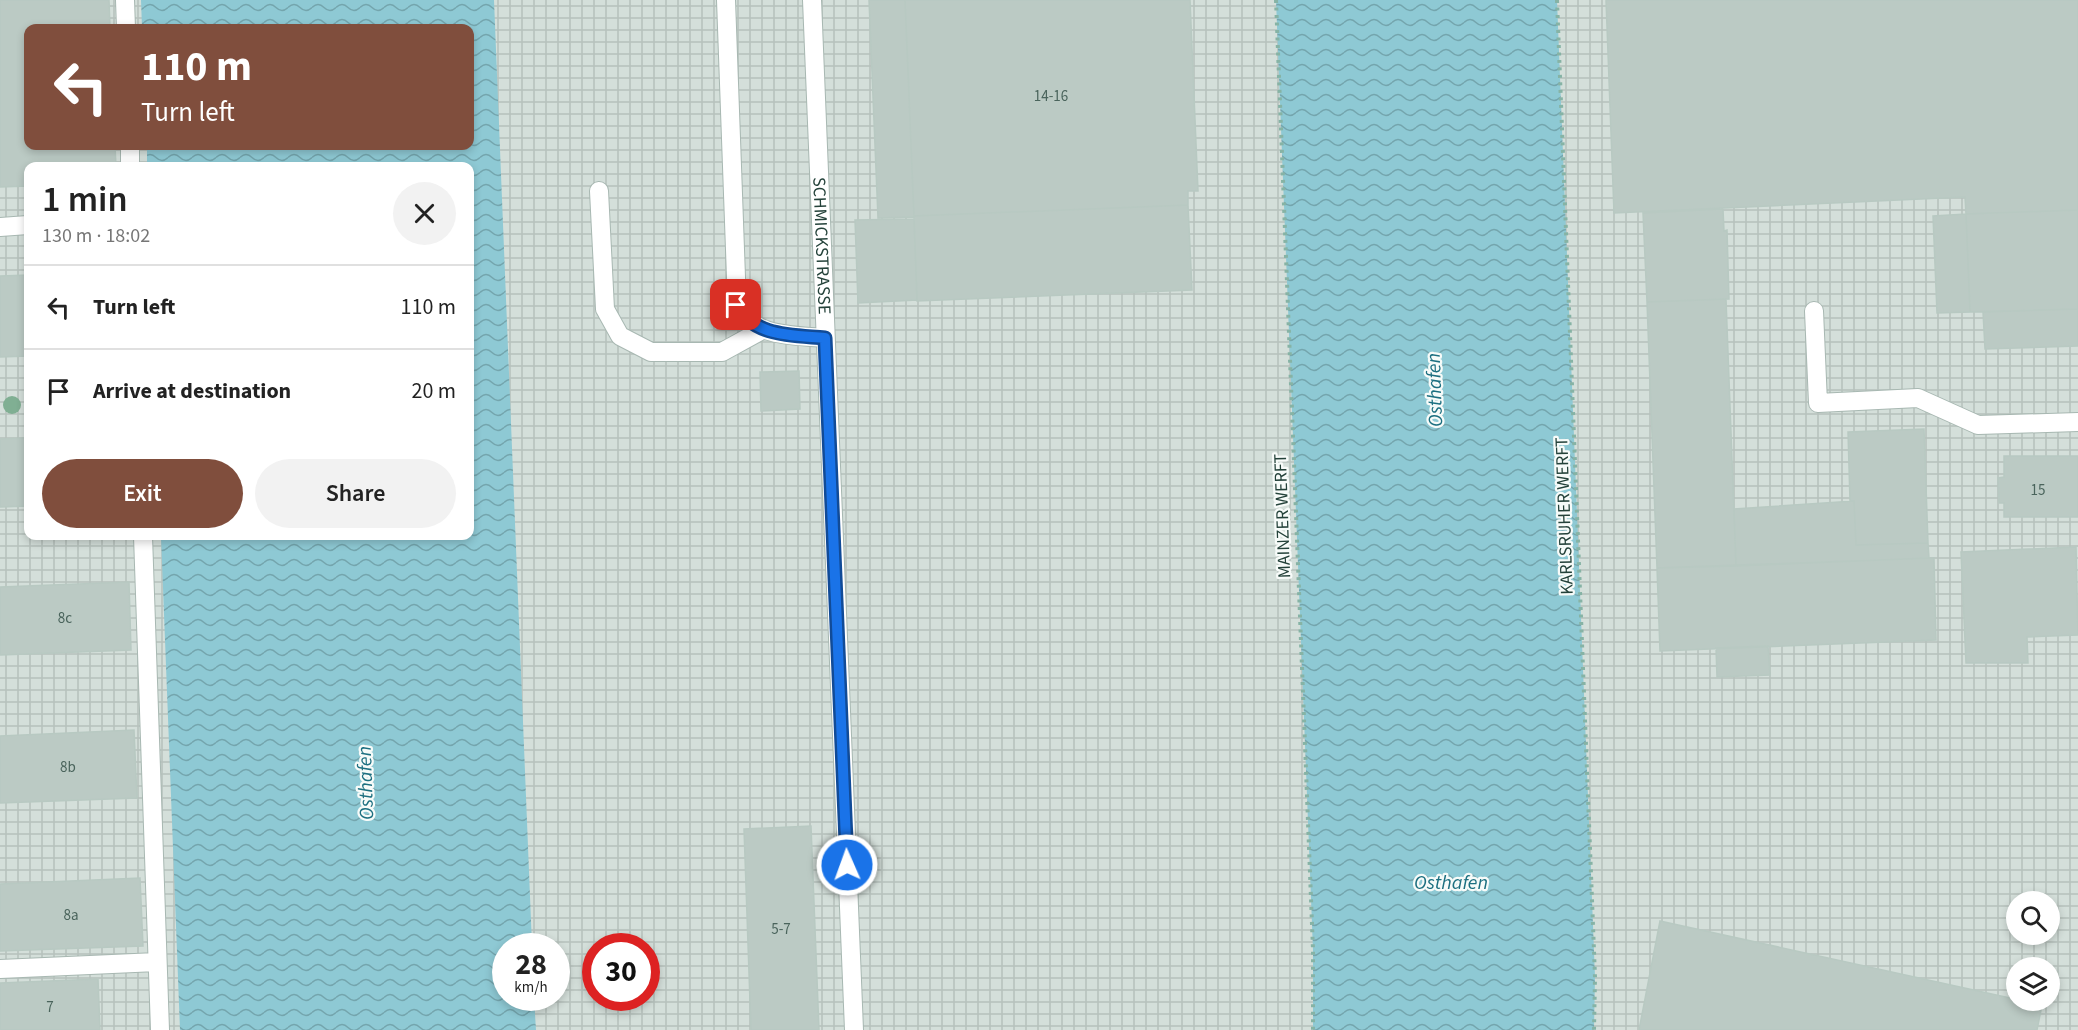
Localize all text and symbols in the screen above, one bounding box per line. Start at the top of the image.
text: 110 m [141,37,252,97]
icon: left [42,48,120,126]
house number: 14-16 [1034,86,1068,107]
text: Turn left [141,93,235,132]
text: 1 min [42,174,128,225]
street label: SCHMICKSTRASSE [806,177,837,315]
button: close [393,182,456,245]
text: 130 m · 18:02 [42,222,150,250]
pin [710,279,761,330]
icon: arrive [719,288,752,321]
icon: left [42,291,75,324]
text: Turn left [93,291,175,323]
text: 110 m [401,291,456,323]
water label: Osthafen [1420,353,1450,427]
icon: arrive [42,375,75,408]
text: Arrive at destination [93,375,291,407]
text: 20 m [411,375,456,407]
street label: KARLSRUHER WERFT [1549,436,1580,595]
street label: MAINZER WERFT [1268,453,1297,579]
button: Exit [42,459,243,528]
button: Share [255,459,456,528]
house number: 15 [2031,480,2045,501]
house number: 8c [58,608,72,629]
water label: Osthafen [351,746,381,820]
house number: 8b [60,757,76,778]
position arrow [815,833,879,897]
water label: Osthafen [1414,869,1488,897]
map controls [2006,891,2060,1011]
button: search [2006,891,2060,945]
house number: 8a [63,905,79,926]
house number: 5-7 [771,919,791,940]
speed limit sign: 30 [582,933,660,1011]
text: 28 [515,943,547,986]
button: layers [2006,957,2060,1011]
text: km/h [514,977,548,998]
house number: 7 [46,997,54,1018]

